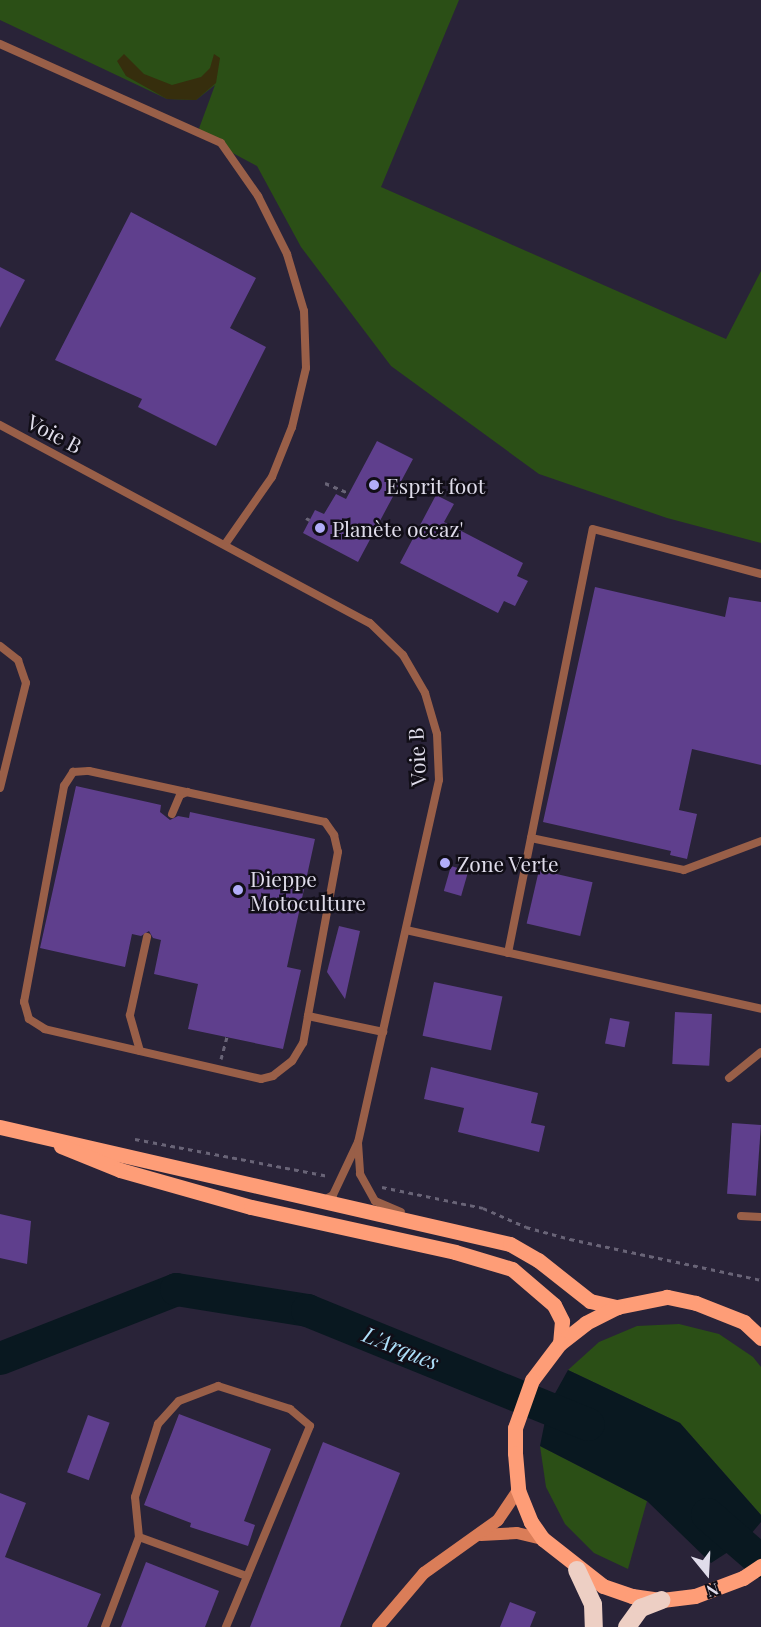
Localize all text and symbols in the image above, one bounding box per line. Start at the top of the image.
street label: Voie B [23,408,87,458]
place label: Esprit foot [386,472,486,498]
marker: Esprit foot [367,478,381,492]
place label: Planète occaz' [332,515,463,541]
marker: Planète occaz' [313,521,327,535]
street label: Voie B [402,727,430,787]
place label: Zone Verte [457,850,559,876]
marker: Zone Verte [438,856,452,870]
place label: Dieppe Motoculture [250,865,366,915]
marker: Dieppe Motoculture [231,883,245,897]
water label: L'Arques [359,1321,443,1375]
north arrow [677,1543,737,1603]
text: N [704,1579,721,1602]

